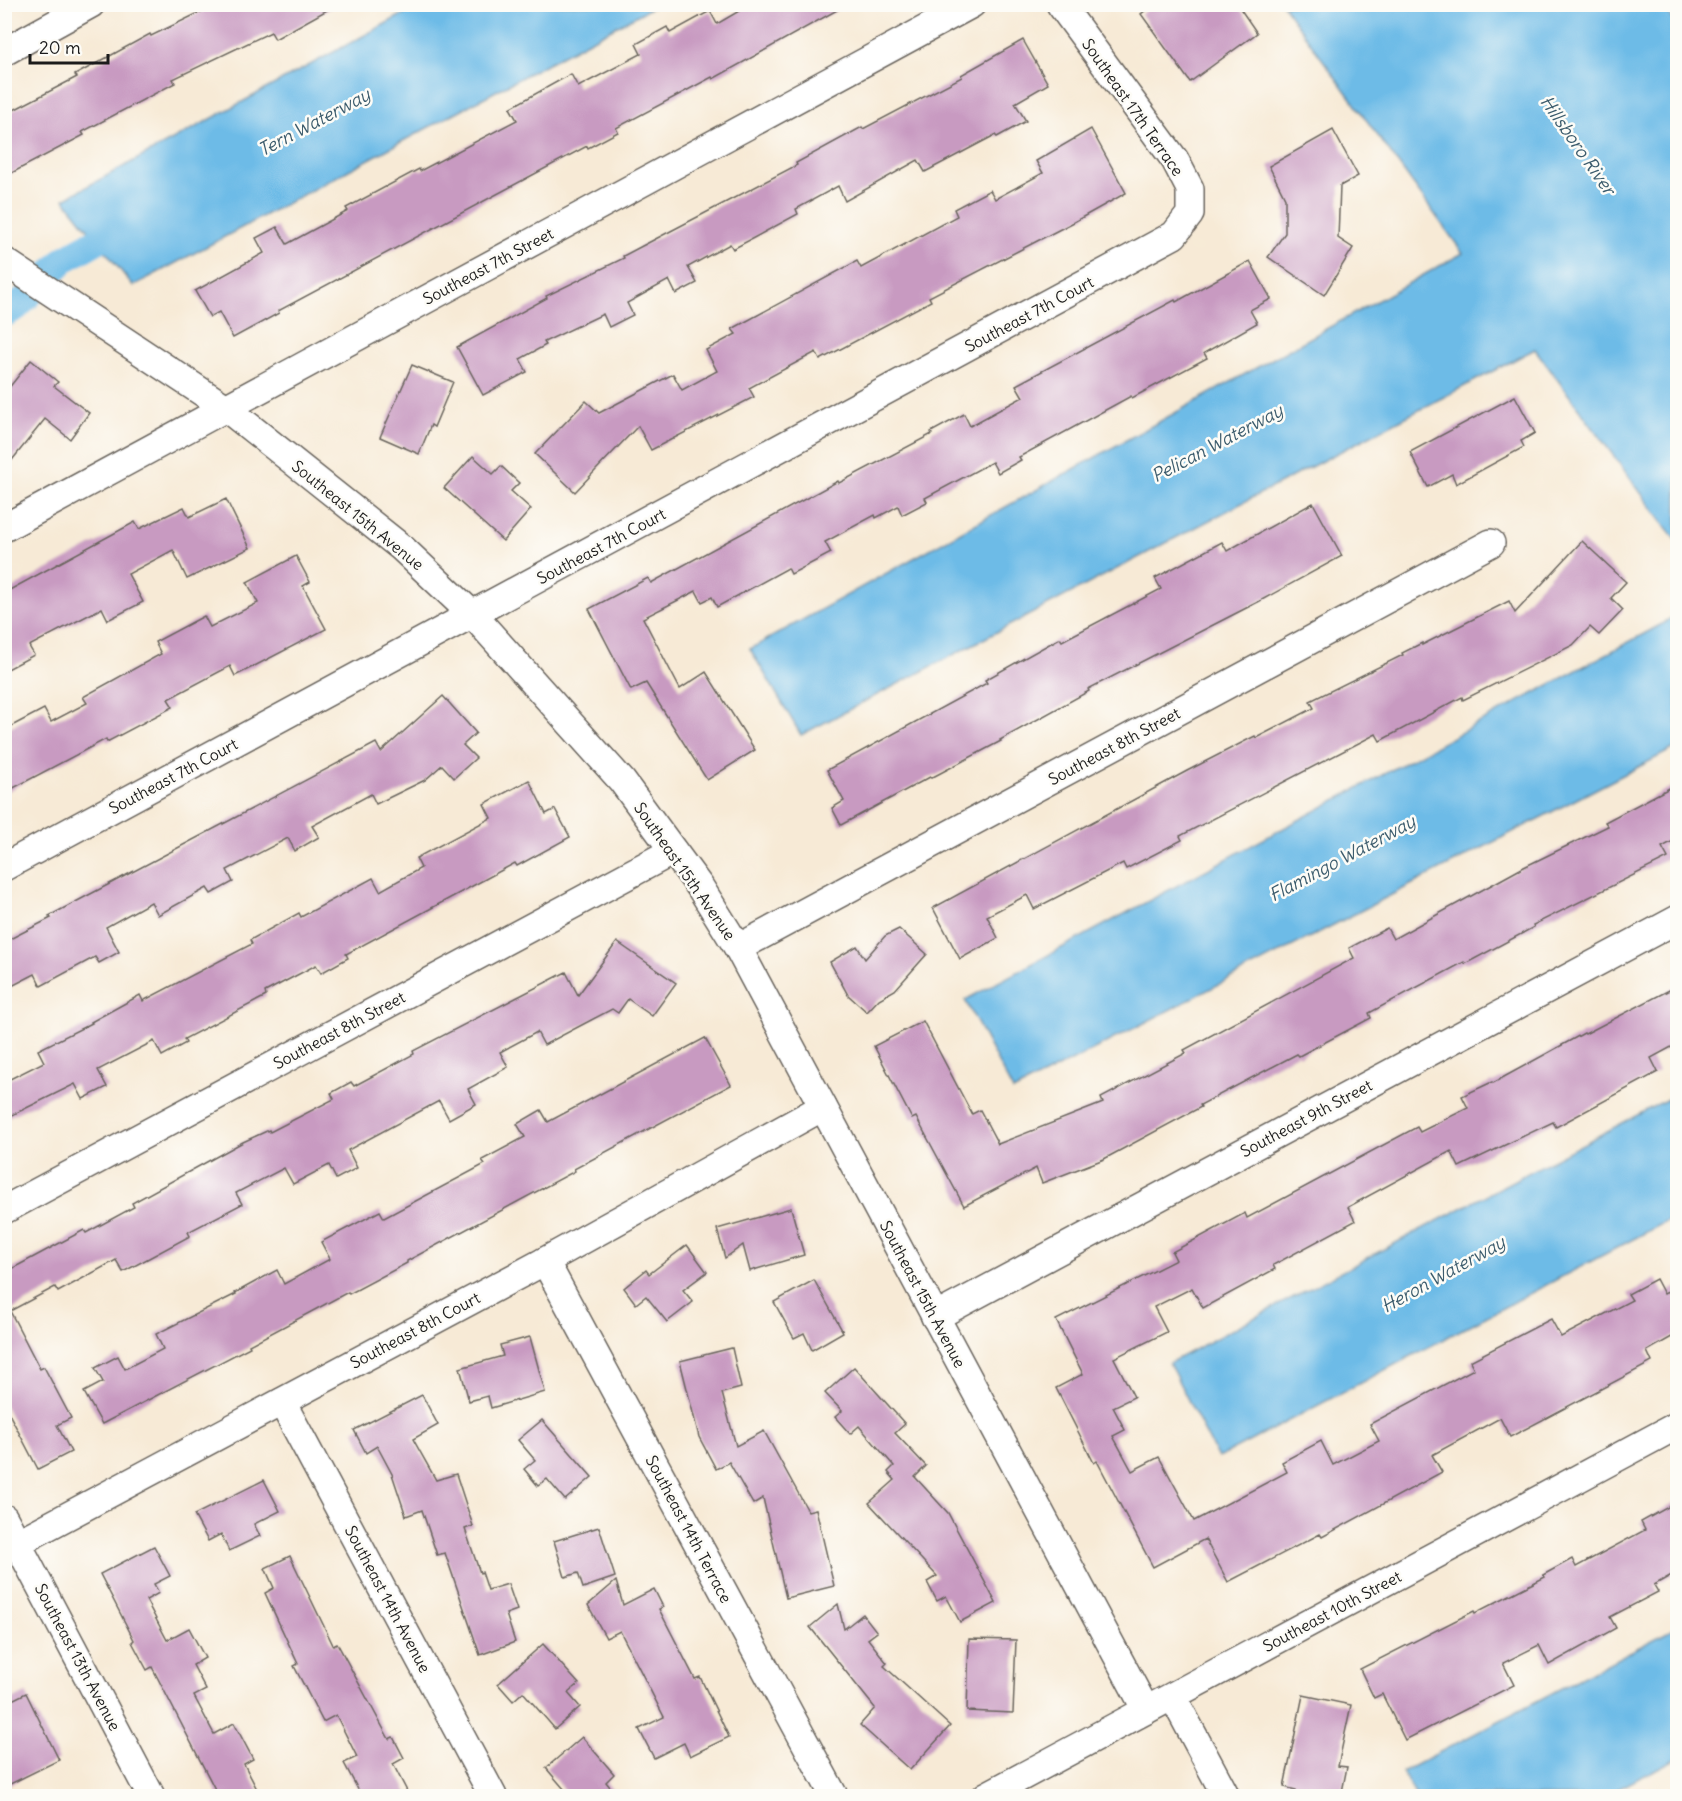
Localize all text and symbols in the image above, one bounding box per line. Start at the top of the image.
scale bar [30,27,108,65]
street label: Southeast 17th Terrace [1078,34,1188,180]
text: 20 m [39,36,81,59]
water label: Tern Waterway [254,82,375,161]
water label: Hillsboro River [1535,91,1622,201]
street label: Southeast 7th Street [419,223,557,309]
street label: Southeast 7th Court [961,271,1097,356]
water label: Pelican Waterway [1147,398,1288,487]
street label: Southeast 15th Avenue [288,456,428,574]
street label: Southeast 7th Court [533,503,669,588]
street label: Southeast 8th Street [1045,703,1184,789]
street label: Southeast 7th Court [105,733,241,818]
street label: Southeast 15th Avenue [630,798,740,944]
water label: Flamingo Waterway [1265,809,1421,906]
street label: Southeast 8th Street [270,987,409,1073]
street label: Southeast 9th Street [1237,1075,1376,1161]
street label: Southeast 15th Avenue [876,1217,970,1371]
water label: Heron Waterway [1377,1230,1510,1318]
street label: Southeast 8th Court [347,1287,484,1373]
street label: Southeast 14th Terrace [642,1452,736,1606]
street label: Southeast 14th Avenue [341,1522,435,1676]
street label: Southeast 10th Street [1259,1566,1405,1656]
street label: Southeast 13th Avenue [31,1580,125,1734]

